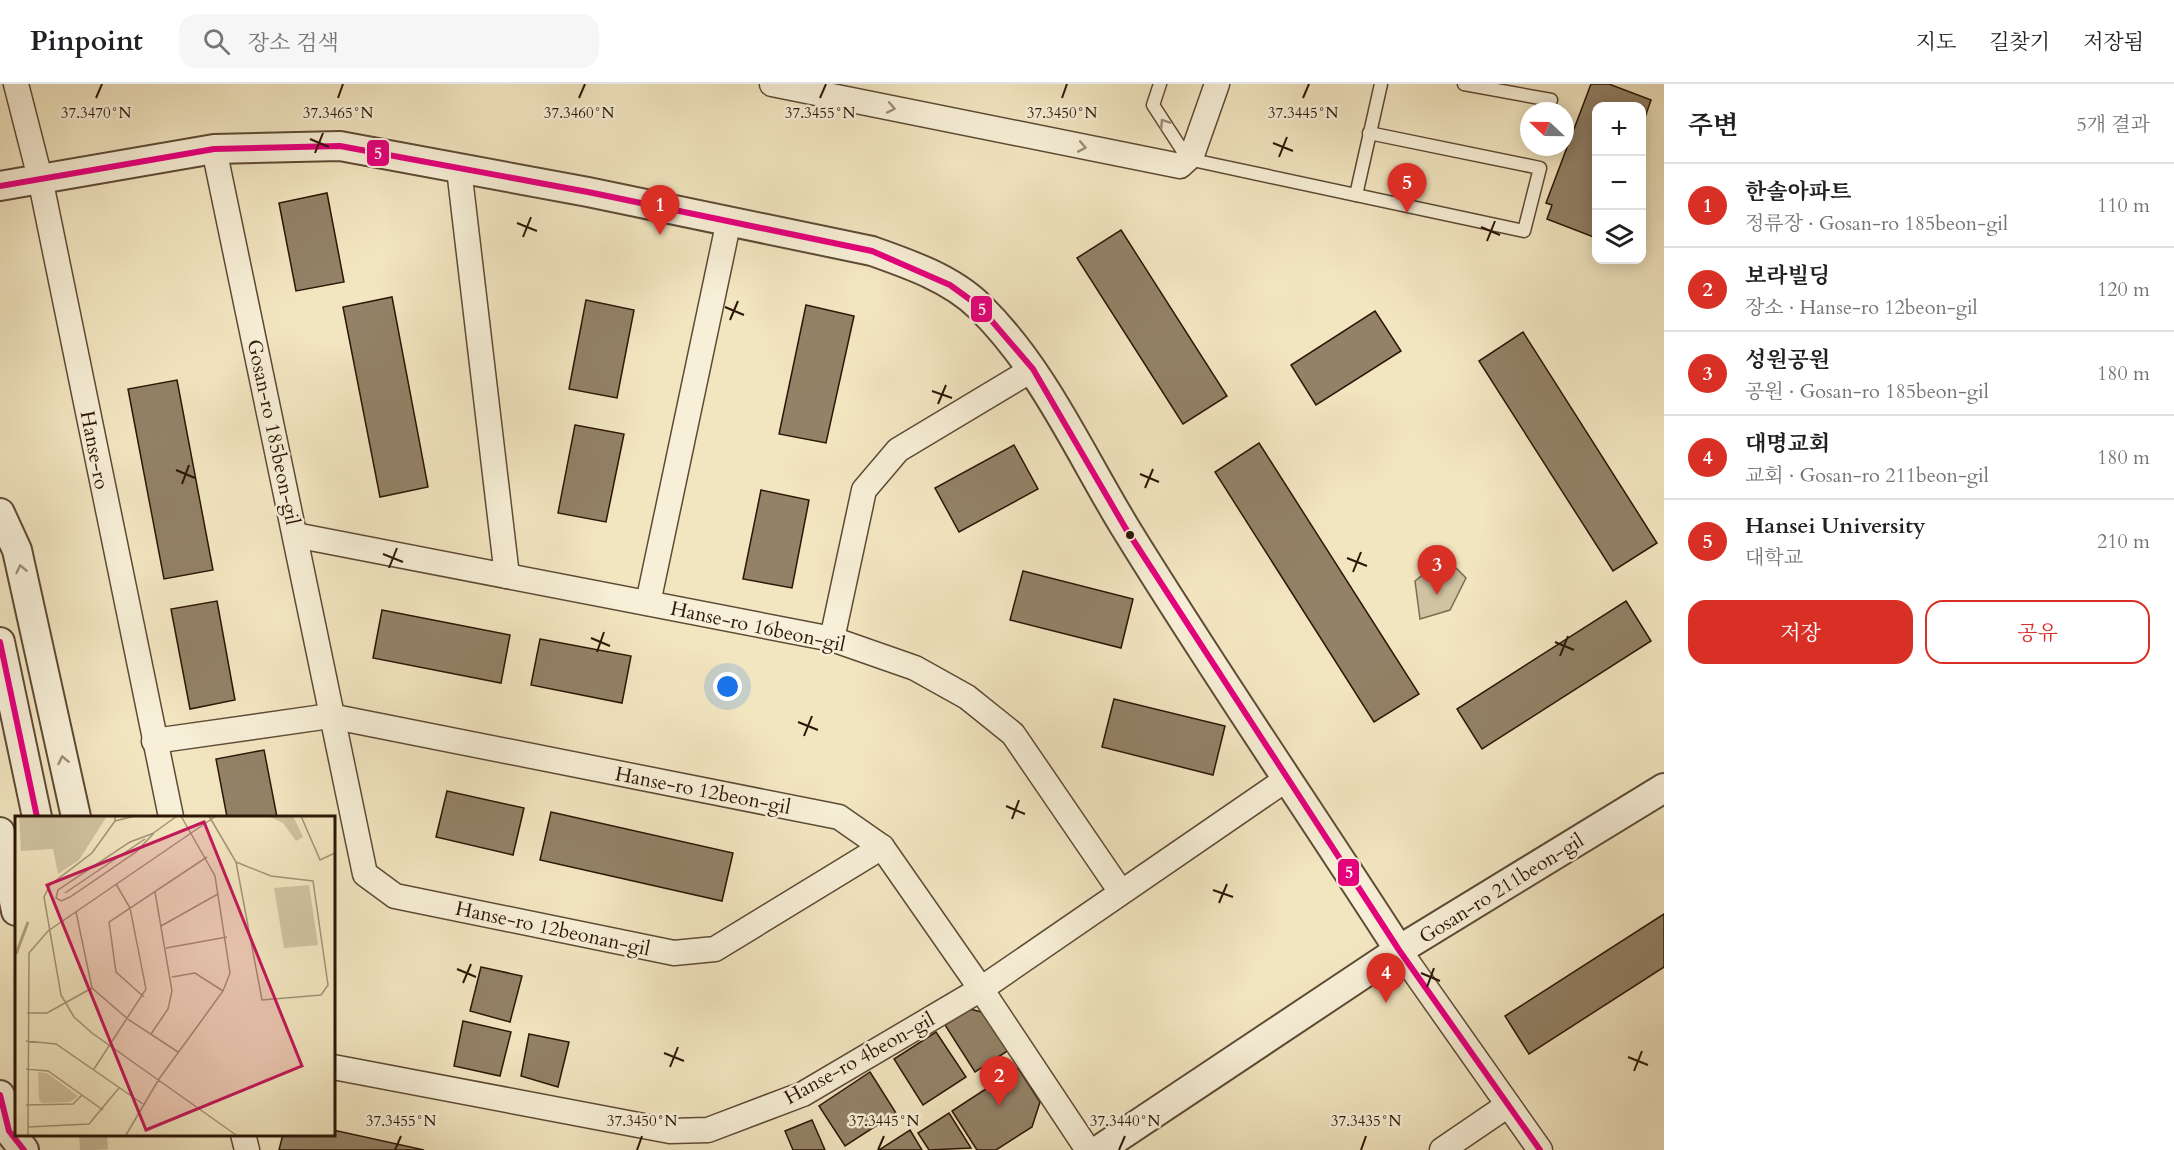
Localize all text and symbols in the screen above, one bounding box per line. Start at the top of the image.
search box [179,14,599,68]
text: Pinpoint [30,22,143,60]
icon: search [200,25,233,58]
text: 장소 검색 [248,28,339,58]
text: 지도 [1916,28,1956,57]
text: 길찾기 [1989,28,2050,57]
text: 저장됨 [2083,28,2144,57]
one-way arrow [886,101,896,114]
north arrow [1520,102,1574,156]
map controls [1592,102,1646,264]
button: + [1592,102,1646,156]
text: 37.3470°N [61,103,131,123]
text: 37.3465°N [303,103,373,123]
text: 37.3460°N [544,103,614,123]
text: 37.3455°N [785,103,855,123]
text: 37.3450°N [1027,103,1097,123]
text: 37.3445°N [1268,103,1338,123]
text: 주변 [1688,108,1738,143]
text: 5개 결과 [2076,111,2150,138]
one-way arrow [1160,119,1172,129]
line badge: 5 [366,139,390,167]
one-way arrow [1077,139,1087,152]
text: 5 [374,143,382,165]
button: − [1592,156,1646,210]
pin: 5 [1388,164,1426,213]
text: 한솔아파트 [1745,177,1851,207]
pin: 1 [640,186,680,235]
text: 1 [1702,192,1713,219]
text: 110 m [2097,192,2150,219]
button: layers [1592,210,1646,264]
text: 정류장 · Gosan-ro 185beon-gil [1745,210,2008,237]
text: 보라빌딩 [1745,261,1830,291]
text: 2 [1702,276,1713,303]
text: 120 m [2097,276,2150,303]
text: 장소 · Hanse-ro 12beon-gil [1745,294,1978,321]
line badge: 5 [970,295,993,323]
text: 5 [978,299,986,321]
street label: Gosan-ro 185beon-gil [241,337,306,527]
text: 성원공원 [1745,345,1830,375]
text: 3 [1702,360,1713,387]
text: 180 m [2097,360,2150,387]
text: 공원 · Gosan-ro 185beon-gil [1745,378,1989,405]
street label: Hanse-ro [74,408,115,492]
text: 대명교회 [1745,429,1830,459]
text: 4 [1702,444,1713,471]
text: 180 m [2097,444,2150,471]
text: 교회 · Gosan-ro 211beon-gil [1745,462,1989,489]
text: Hansei University [1745,511,1926,541]
text: 5 [1702,528,1713,555]
text: 210 m [2097,528,2150,555]
unlabelled marker [1124,529,1136,541]
text: 대학교 [1745,544,1803,571]
pin: 3 [1418,546,1456,595]
one-way arrow [16,565,29,575]
street label: Hanse-ro 16beon-gil [668,595,848,658]
button: 저장 [1688,600,1913,664]
button: 공유 [1925,600,2150,664]
your location [713,672,742,701]
one-way arrow [58,755,71,765]
street label: Hanse-ro 12beon-gil [613,760,793,821]
inset map [15,816,334,1135]
street label: Gosan-ro 211beon-gil [1414,827,1589,950]
line badge: 5 [1337,858,1360,887]
text: 5 [1345,862,1353,884]
street label: Hanse-ro 12beonan-gil [453,895,653,962]
pin: 4 [1366,954,1406,1003]
street label: Hanse-ro 4beon-gil [779,1006,939,1111]
pin: 2 [980,1056,1018,1106]
text: 37.3455°N [366,1111,436,1131]
text: 37.3450°N [607,1111,677,1131]
text: 37.3445°N [849,1111,919,1131]
text: 37.3440°N [1090,1111,1160,1131]
text: 37.3435°N [1331,1111,1401,1131]

